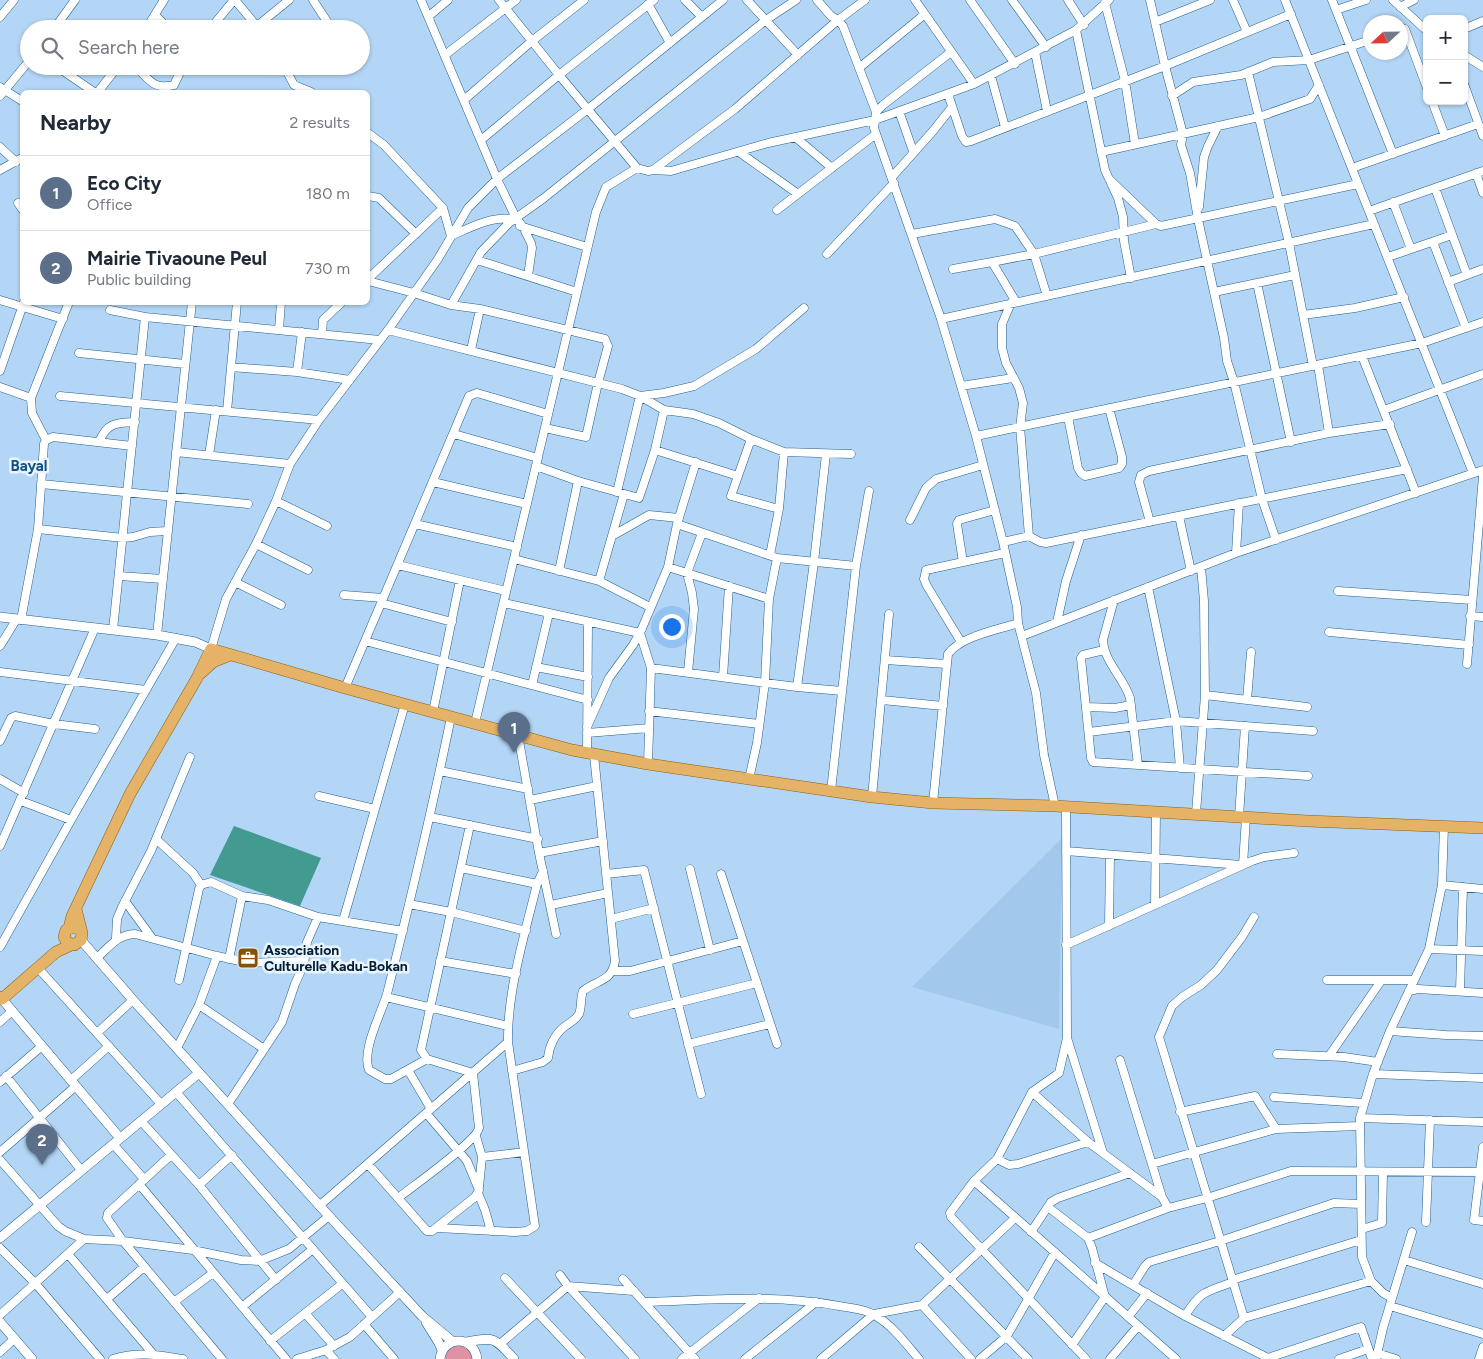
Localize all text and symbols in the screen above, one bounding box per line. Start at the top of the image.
north arrow [1363,15,1408,60]
map controls [1423,15,1468,105]
button: + [1423,15,1468,60]
search box [20,20,370,75]
icon: search [38,34,66,62]
text: Search here [78,36,180,59]
button: − [1423,60,1468,105]
text: Nearby [40,110,111,135]
text: 2 results [290,113,350,132]
text: Eco City [87,172,161,195]
text: 1 [53,184,59,203]
text: 180 m [306,184,350,203]
text: Office [87,195,132,214]
text: Mairie Tivaoune Peul [87,247,267,270]
text: 2 [51,259,61,278]
text: 730 m [305,259,350,278]
text: Public building [87,270,191,289]
district label: Bayal [10,457,48,475]
your location [659,614,685,640]
pin: 1 [498,712,530,753]
place label: Association Culturelle Kadu-Bokan [264,942,408,975]
office icon: Association Culturelle Kadu-Bokan [236,946,260,970]
pin: 2 [26,1124,58,1165]

